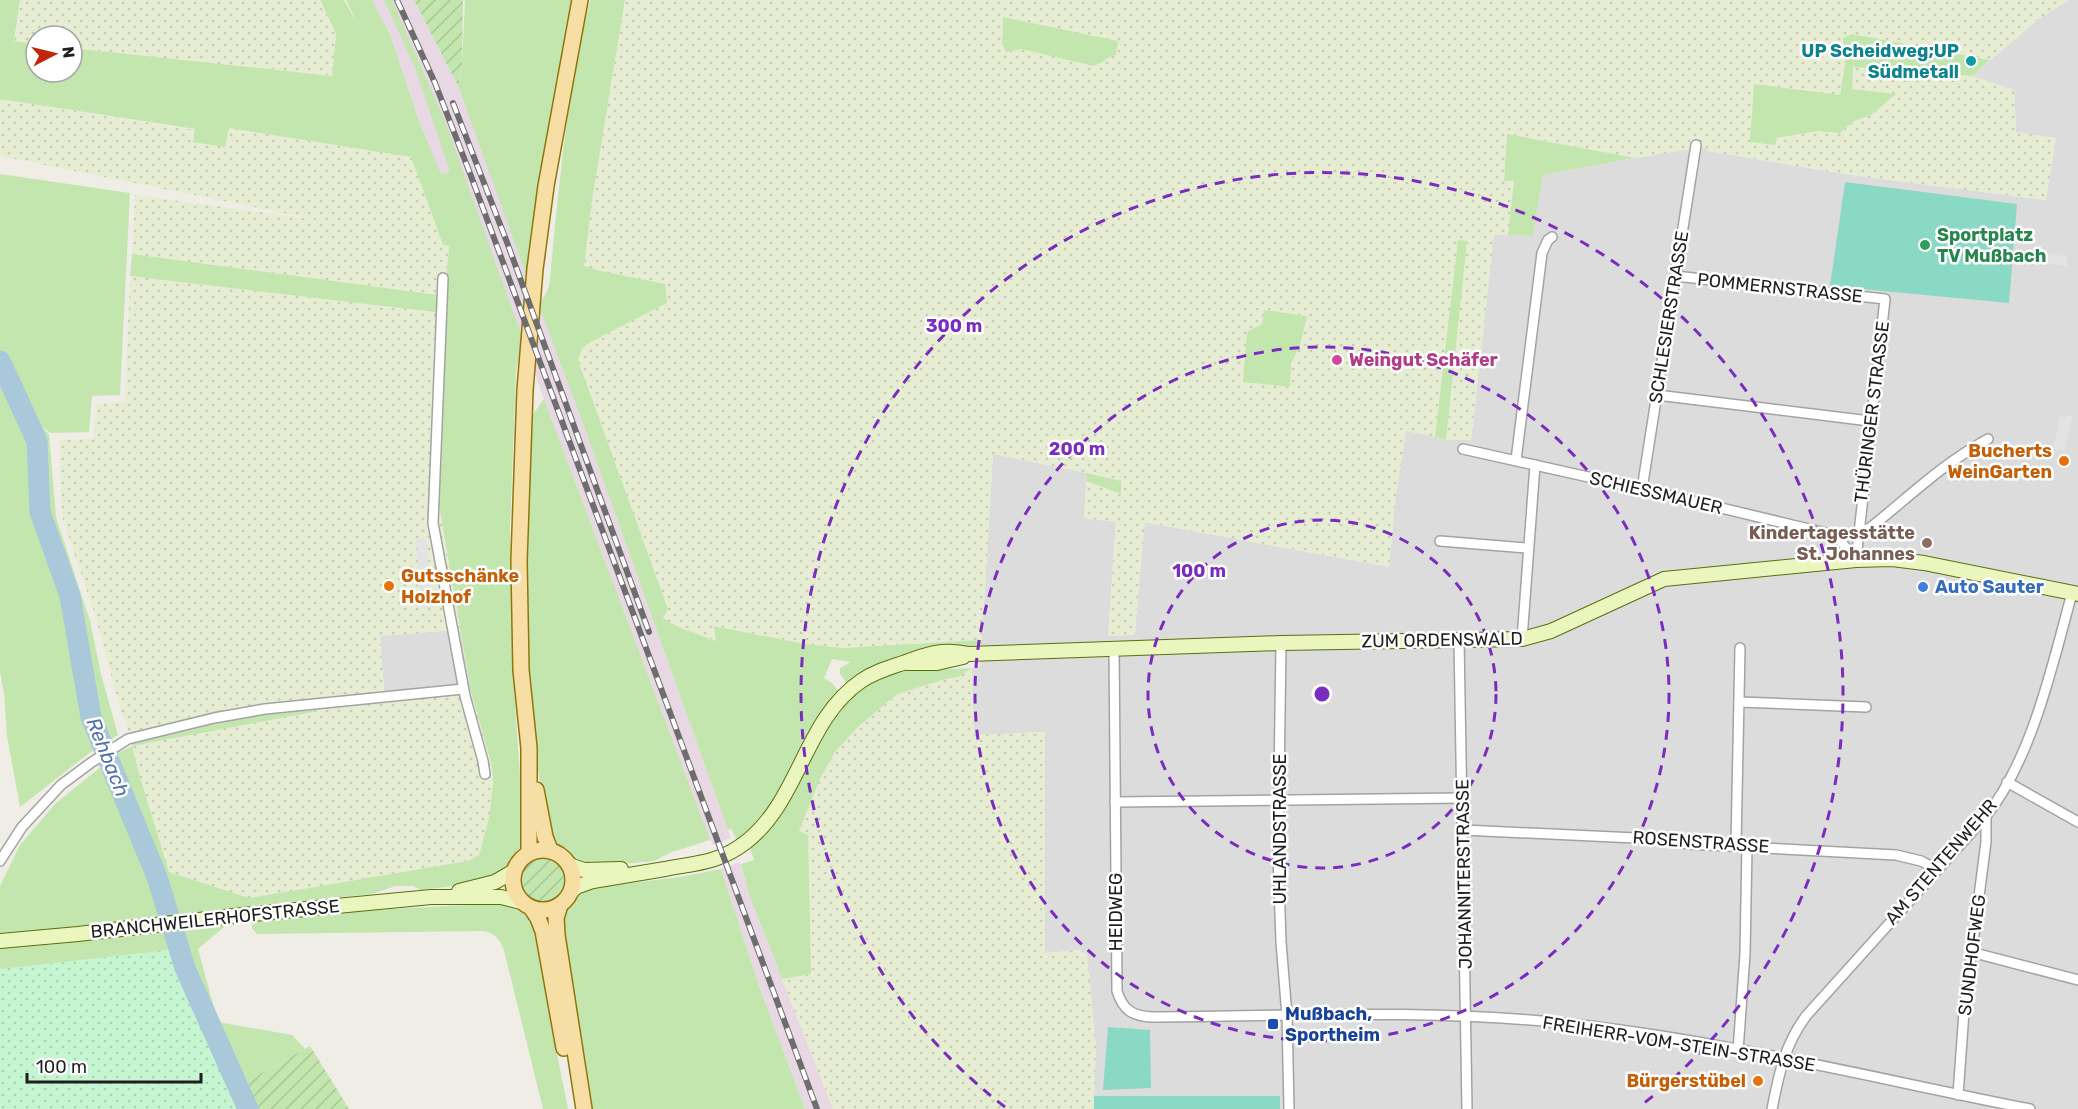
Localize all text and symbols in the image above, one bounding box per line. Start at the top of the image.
north arrow [24,24,84,84]
place label: UP Scheidweg;UP Südmetall [1801,40,1959,83]
text: N [58,45,79,59]
marker: UP Scheidweg;UP Südmetall [1964,54,1978,68]
place label: Sportplatz TV Mußbach [1937,224,2046,267]
street label: SCHLESIERSTRASSE [1644,229,1694,405]
marker: Sportplatz TV Mußbach [1918,238,1932,252]
street label: POMMERNSTRASSE [1696,268,1864,308]
text: 300 m [926,315,982,337]
street label: THÜRINGER STRASSE [1850,320,1894,504]
place label: Weingut Schäfer [1349,349,1498,371]
marker: Weingut Schäfer [1330,353,1344,367]
text: 200 m [1049,438,1105,460]
place label: Bucherts WeinGarten [1948,440,2052,483]
marker: Bucherts WeinGarten [2057,454,2071,468]
street label: SCHIESSMAUER [1587,467,1725,519]
place label: Kindertagesstätte St. Johannes [1749,522,1915,565]
marker: Kindertagesstätte St. Johannes [1920,536,1934,550]
text: 100 m [1172,560,1226,582]
place label: Gutsschänke Holzhof [401,565,519,608]
place label: Auto Sauter [1935,576,2044,598]
marker: Gutsschänke Holzhof [382,579,396,593]
marker: Auto Sauter [1916,580,1930,594]
street label: ZUM ORDENSWALD [1361,628,1523,652]
centre of rings [1312,684,1332,704]
water label: Rehbach [81,714,135,800]
street label: UHLANDSTRASSE [1269,753,1291,905]
street label: JOHANNITERSTRASSE [1451,779,1477,969]
street label: AM STENTENWEHR [1880,794,2002,929]
street label: ROSENSTRASSE [1632,826,1770,858]
street label: HEIDWEG [1105,873,1127,951]
street label: SUNDHOFWEG [1954,893,1990,1017]
street label: BRANCHWEILERHOFSTRASSE [89,895,341,943]
place label: Mußbach, Sportheim [1285,1003,1380,1046]
street label: FREIHERR-VOM-STEIN-STRASSE [1541,1012,1817,1076]
marker: Mußbach, Sportheim [1266,1017,1280,1031]
scale bar [27,1046,201,1084]
text: 100 m [36,1056,87,1078]
place label: Bürgerstübel [1626,1070,1746,1092]
marker: Bürgerstübel [1751,1074,1765,1088]

